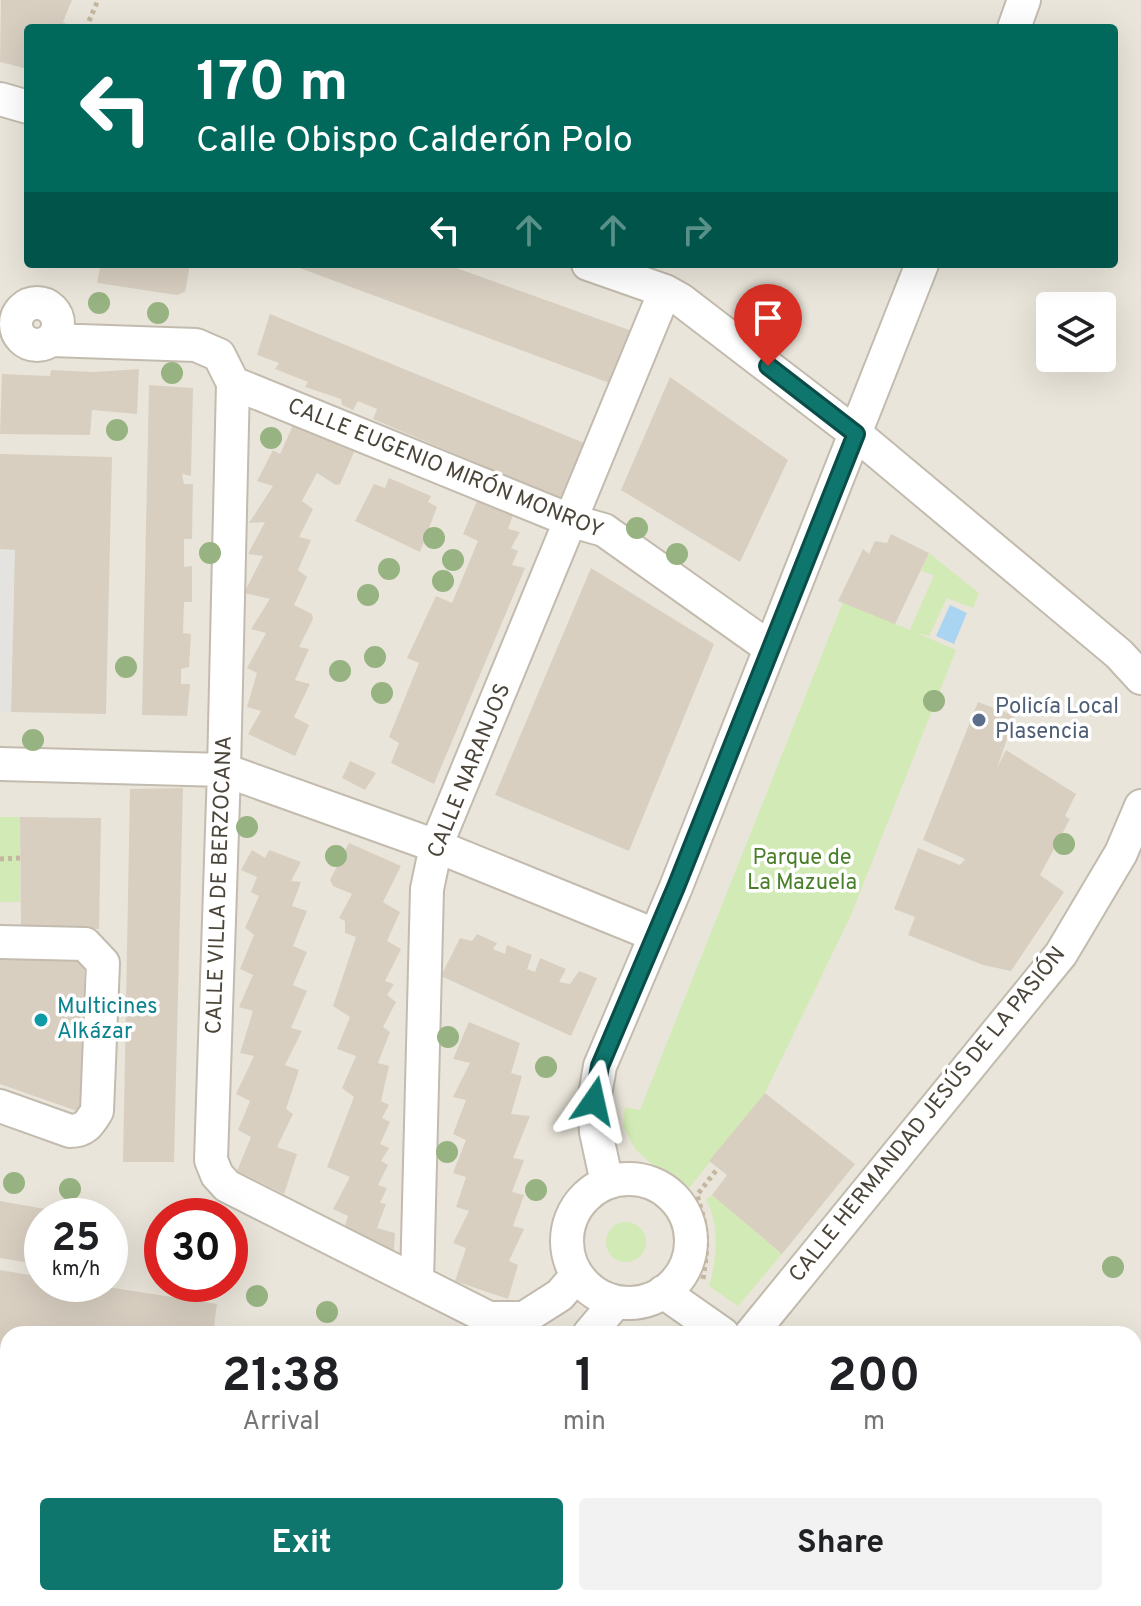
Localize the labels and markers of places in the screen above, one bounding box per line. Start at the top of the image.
pin [734,284,802,366]
place label: Policía Local Plasencia [995,694,1119,746]
marker: Policía Local Plasencia [970,711,988,729]
place label: Multicines Alkázar [57,994,158,1046]
marker: Multicines Alkázar [32,1011,50,1029]

